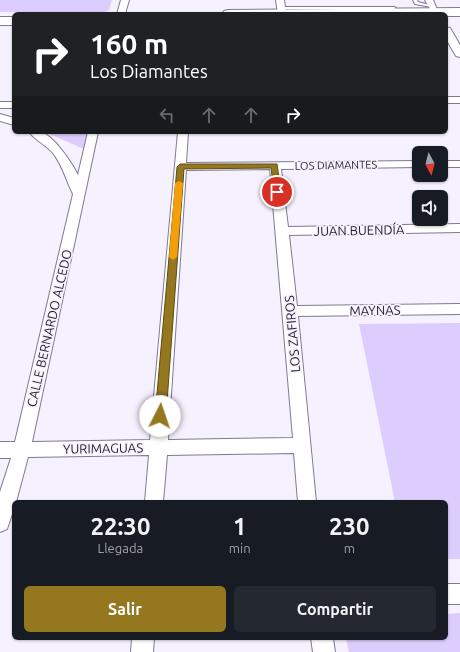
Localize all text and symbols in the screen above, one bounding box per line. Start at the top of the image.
icon: right [24,28,76,80]
text: 160 m [90,28,168,59]
text: Los Diamantes [90,61,208,81]
icon: left [156,104,178,126]
icon: ahead [198,104,220,126]
icon: ahead [240,104,262,126]
icon: right [282,104,304,126]
north arrow [412,146,448,182]
map controls [412,146,448,226]
street label: LOS DIAMANTES [295,158,378,172]
pin [260,175,294,209]
icon: arrive [266,181,288,203]
button: sound [412,190,448,226]
street label: JUAN BUENDÍA [314,221,405,238]
street label: CALLE BERNARDO ALCEDO [24,248,74,408]
street label: LOS ZAFIROS [282,295,302,373]
street label: MAYNAS [349,303,401,317]
position arrow [139,395,181,437]
street label: YURIMAGUAS [63,440,144,456]
text: 22:30 [90,513,150,540]
text: 1 [233,513,246,540]
text: 230 [329,513,370,540]
text: Llegada [98,541,143,555]
text: min [229,541,251,555]
text: m [344,541,355,555]
button: Salir [24,586,226,632]
button: Compartir [234,586,436,632]

